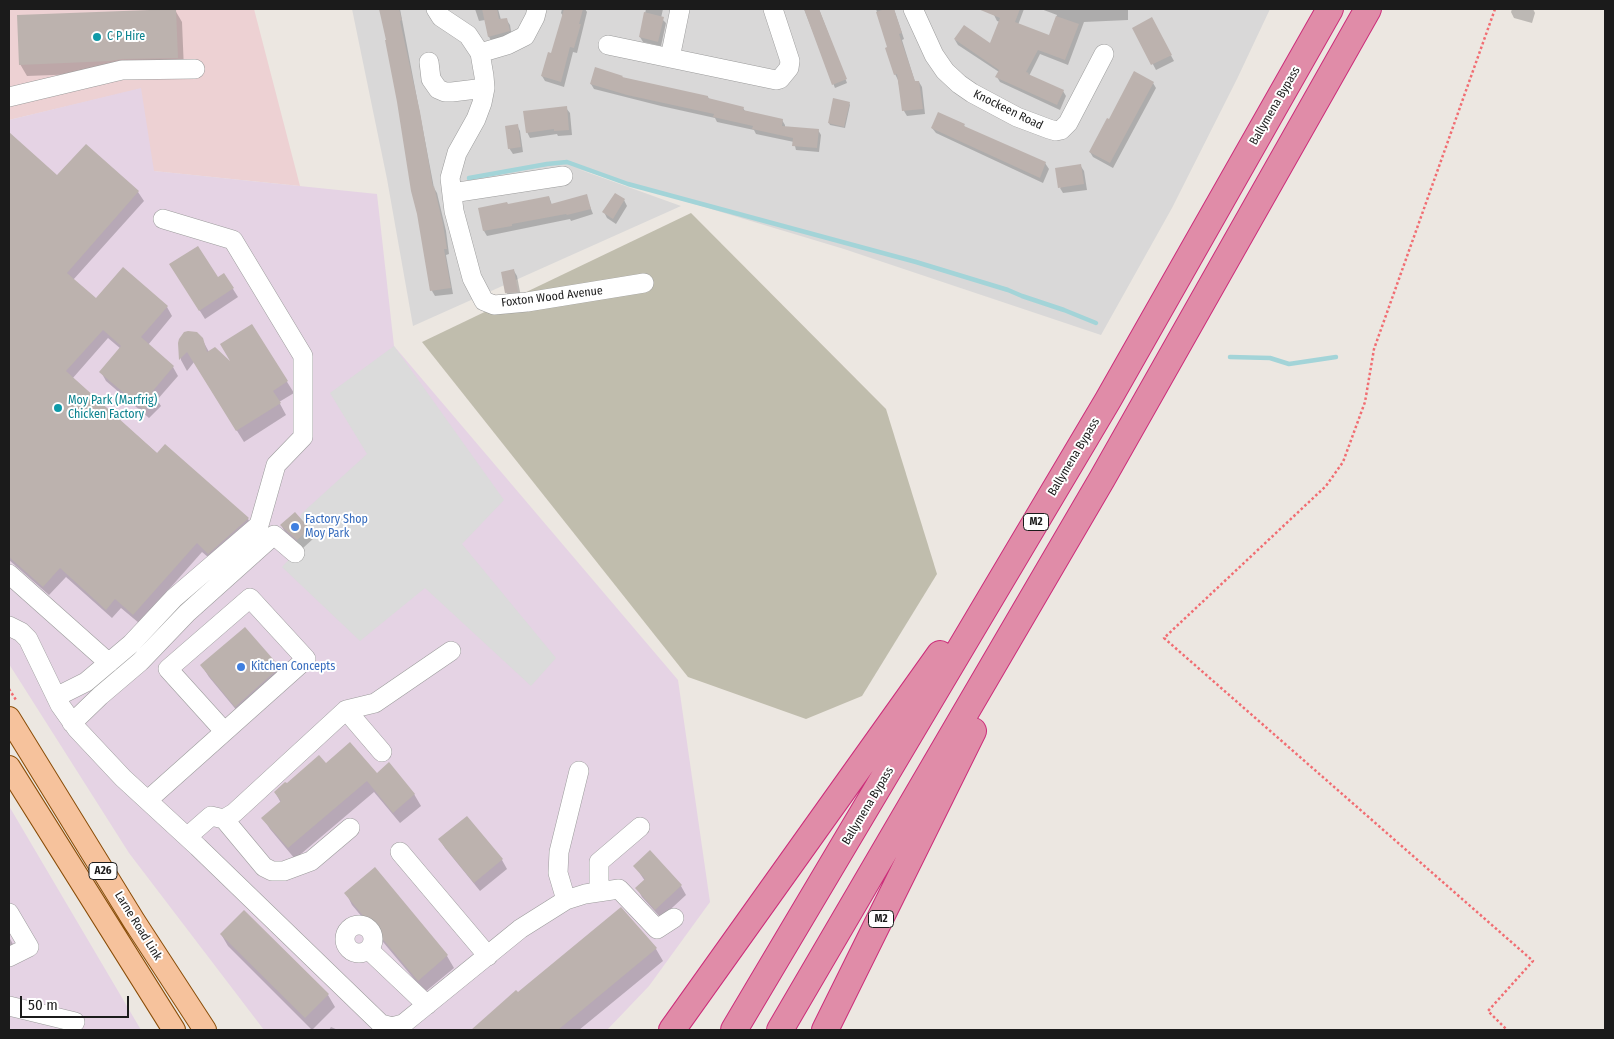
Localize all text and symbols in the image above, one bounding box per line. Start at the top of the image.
place label: C P Hire [107,30,145,44]
marker: C P Hire [91,31,103,43]
street label: Ballymena Bypass [1247,64,1303,148]
street label: Knockeen Road [971,87,1045,133]
street label: Foxton Wood Avenue [500,284,604,310]
place label: Moy Park (Marfrig) Chicken Factory [68,394,157,422]
marker: Moy Park (Marfrig) Chicken Factory [52,402,64,414]
street label: Ballymena Bypass [1045,415,1103,499]
place label: Factory Shop Moy Park [305,513,368,541]
road number: M2 [1024,514,1048,530]
marker: Factory Shop Moy Park [289,521,301,533]
place label: Kitchen Concepts [251,660,335,674]
marker: Kitchen Concepts [235,661,247,673]
street label: Ballymena Bypass [839,764,897,848]
road number: A26 [89,862,117,879]
street label: Larne Road Link [111,889,165,963]
road number: M2 [868,911,894,928]
scale bar [22,986,131,1018]
text: 50 m [28,996,58,1014]

